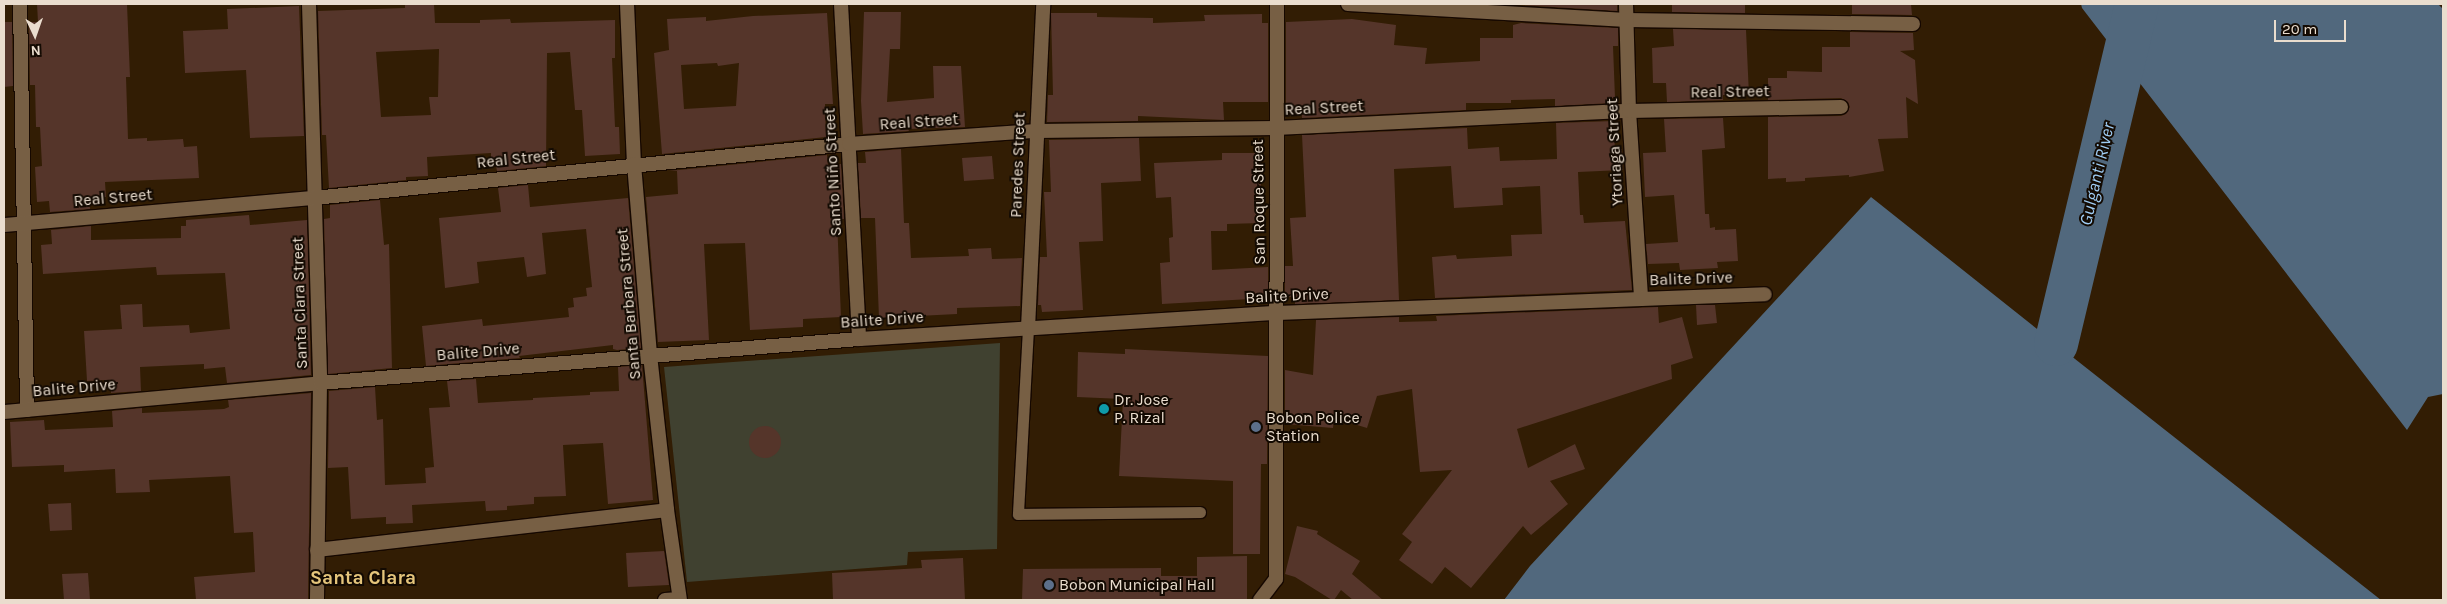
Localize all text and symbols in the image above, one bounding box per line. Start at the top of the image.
north arrow [10,10,60,60]
scale bar [2277,10,2350,42]
text: 20 m [2282,20,2317,38]
text: N [30,42,41,59]
street label: Real Street [1690,82,1770,102]
street label: Real Street [1284,96,1364,120]
street label: Ytoriaga Street [1603,98,1627,206]
street label: Santo Niño Street [820,107,846,237]
street label: Real Street [879,110,959,134]
street label: Paredes Street [1007,112,1029,218]
water label: Gulganti River [2075,120,2119,228]
street label: San Roque Street [1248,139,1270,265]
street label: Real Street [476,145,556,173]
street label: Real Street [73,185,153,211]
street label: Santa Barbara Street [613,228,645,380]
street label: Santa Clara Street [288,237,312,369]
street label: Balite Drive [1649,268,1733,290]
street label: Balite Drive [1245,284,1329,308]
street label: Balite Drive [840,308,924,332]
street label: Balite Drive [436,339,520,365]
street label: Balite Drive [32,375,116,401]
place label: Dr. Jose P. Rizal [1114,390,1169,428]
marker: Dr. Jose P. Rizal [1098,403,1110,415]
place label: Bobon Police Station [1266,408,1360,446]
marker: Bobon Police Station [1250,421,1262,433]
district label: Santa Clara [310,568,416,590]
place label: Bobon Municipal Hall [1059,575,1215,595]
marker: Bobon Municipal Hall [1043,579,1055,591]

